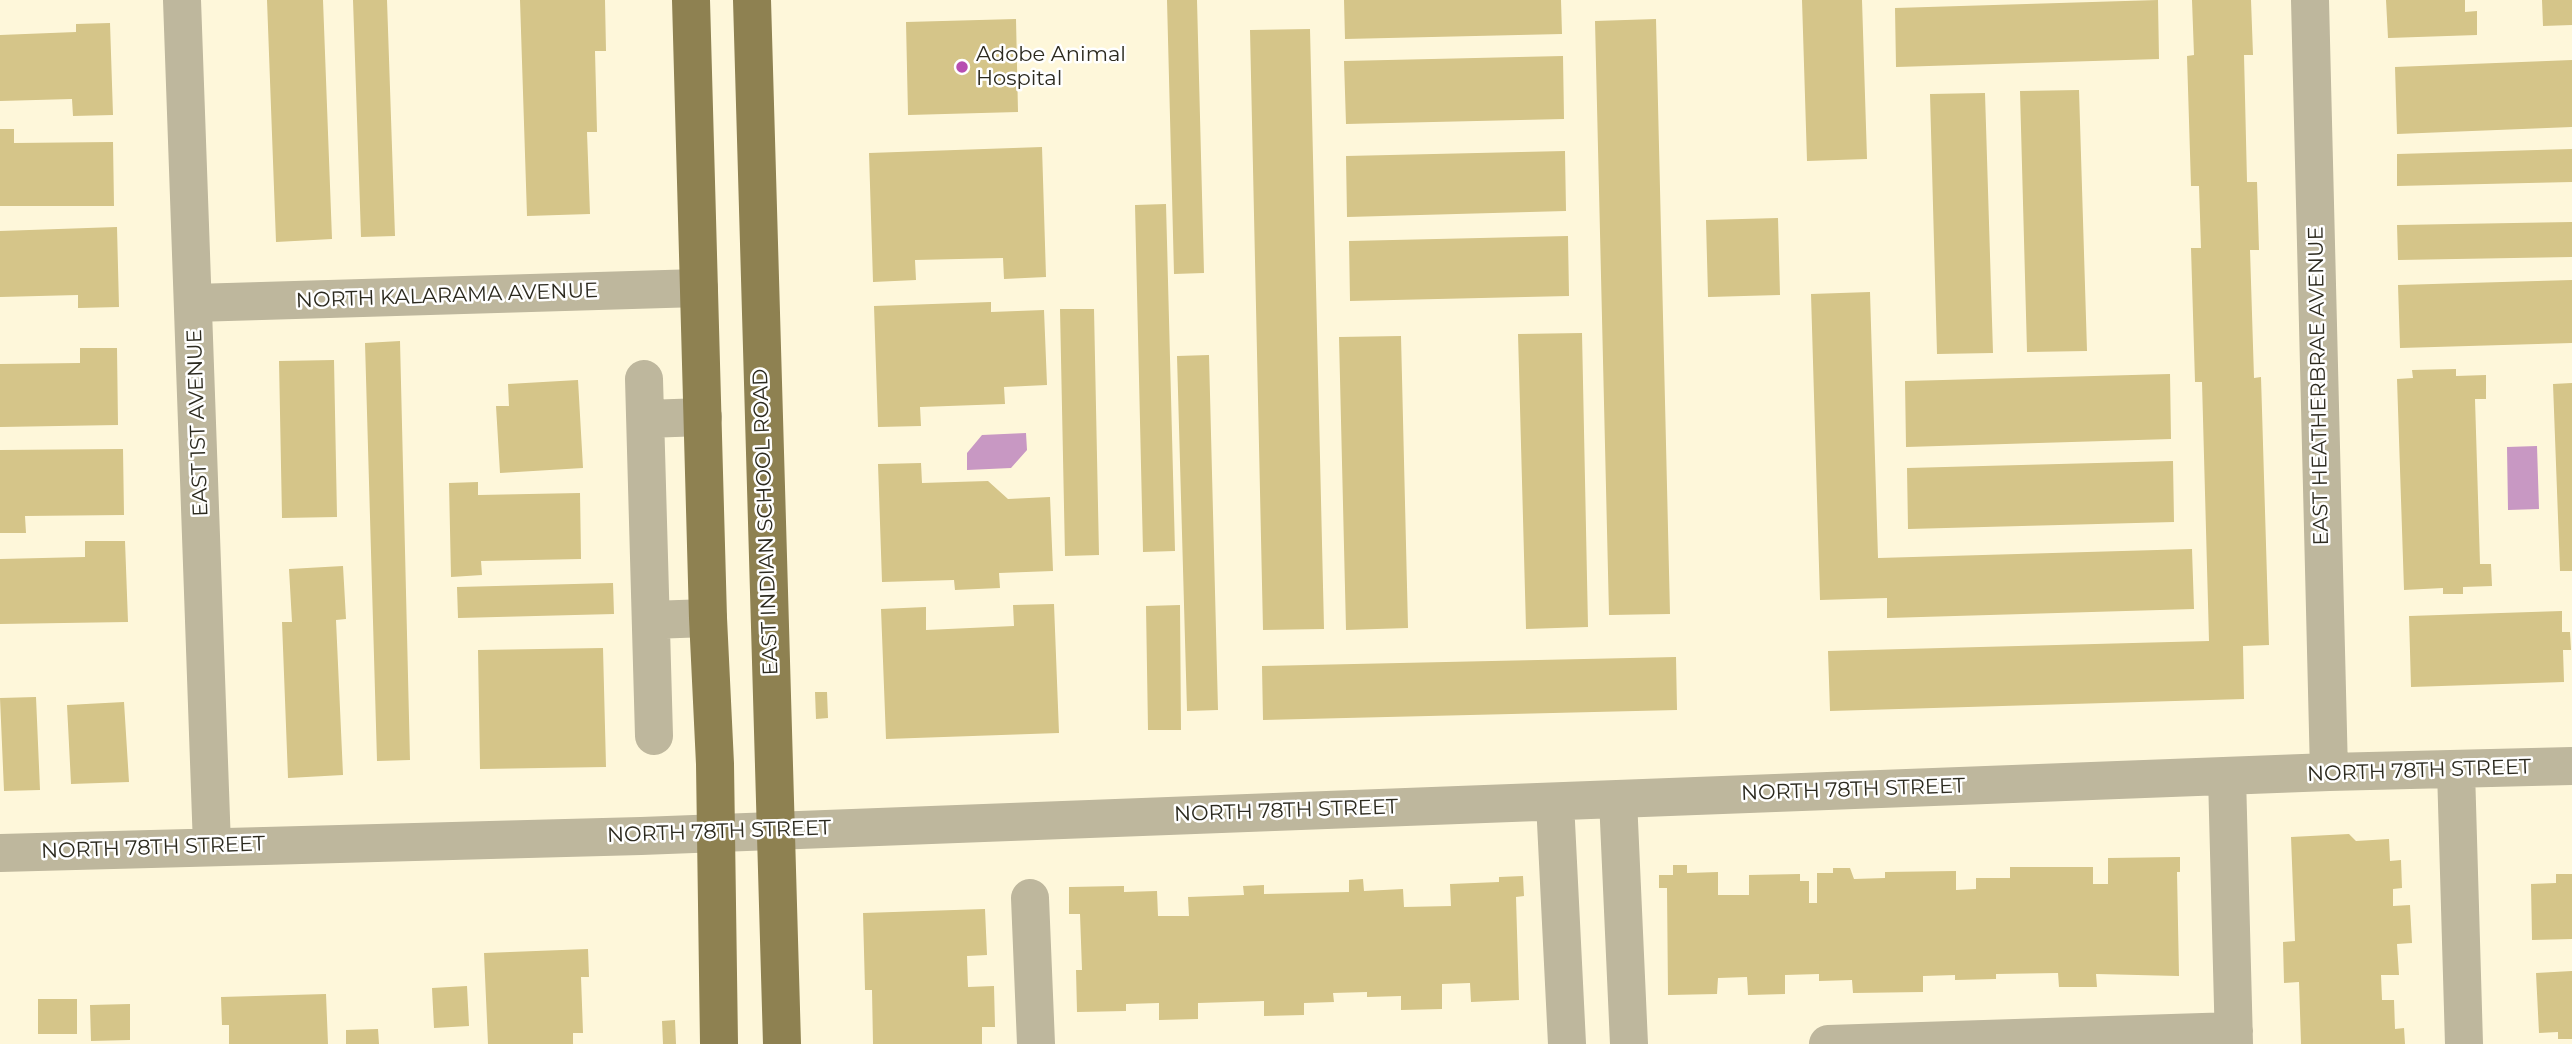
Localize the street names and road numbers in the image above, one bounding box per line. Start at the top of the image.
street label: EAST HEATHERBRAE AVENUE [2304,226,2334,546]
street label: NORTH KALARAMA AVENUE [295,278,599,314]
street label: EAST 1ST AVENUE [182,329,214,517]
street label: EAST INDIAN SCHOOL ROAD [748,368,784,676]
street label: NORTH 78TH STREET [2307,754,2531,788]
street label: NORTH 78TH STREET [1741,773,1965,807]
street label: NORTH 78TH STREET [1174,794,1398,828]
street label: NORTH 78TH STREET [607,815,831,849]
street label: NORTH 78TH STREET [41,831,265,865]

